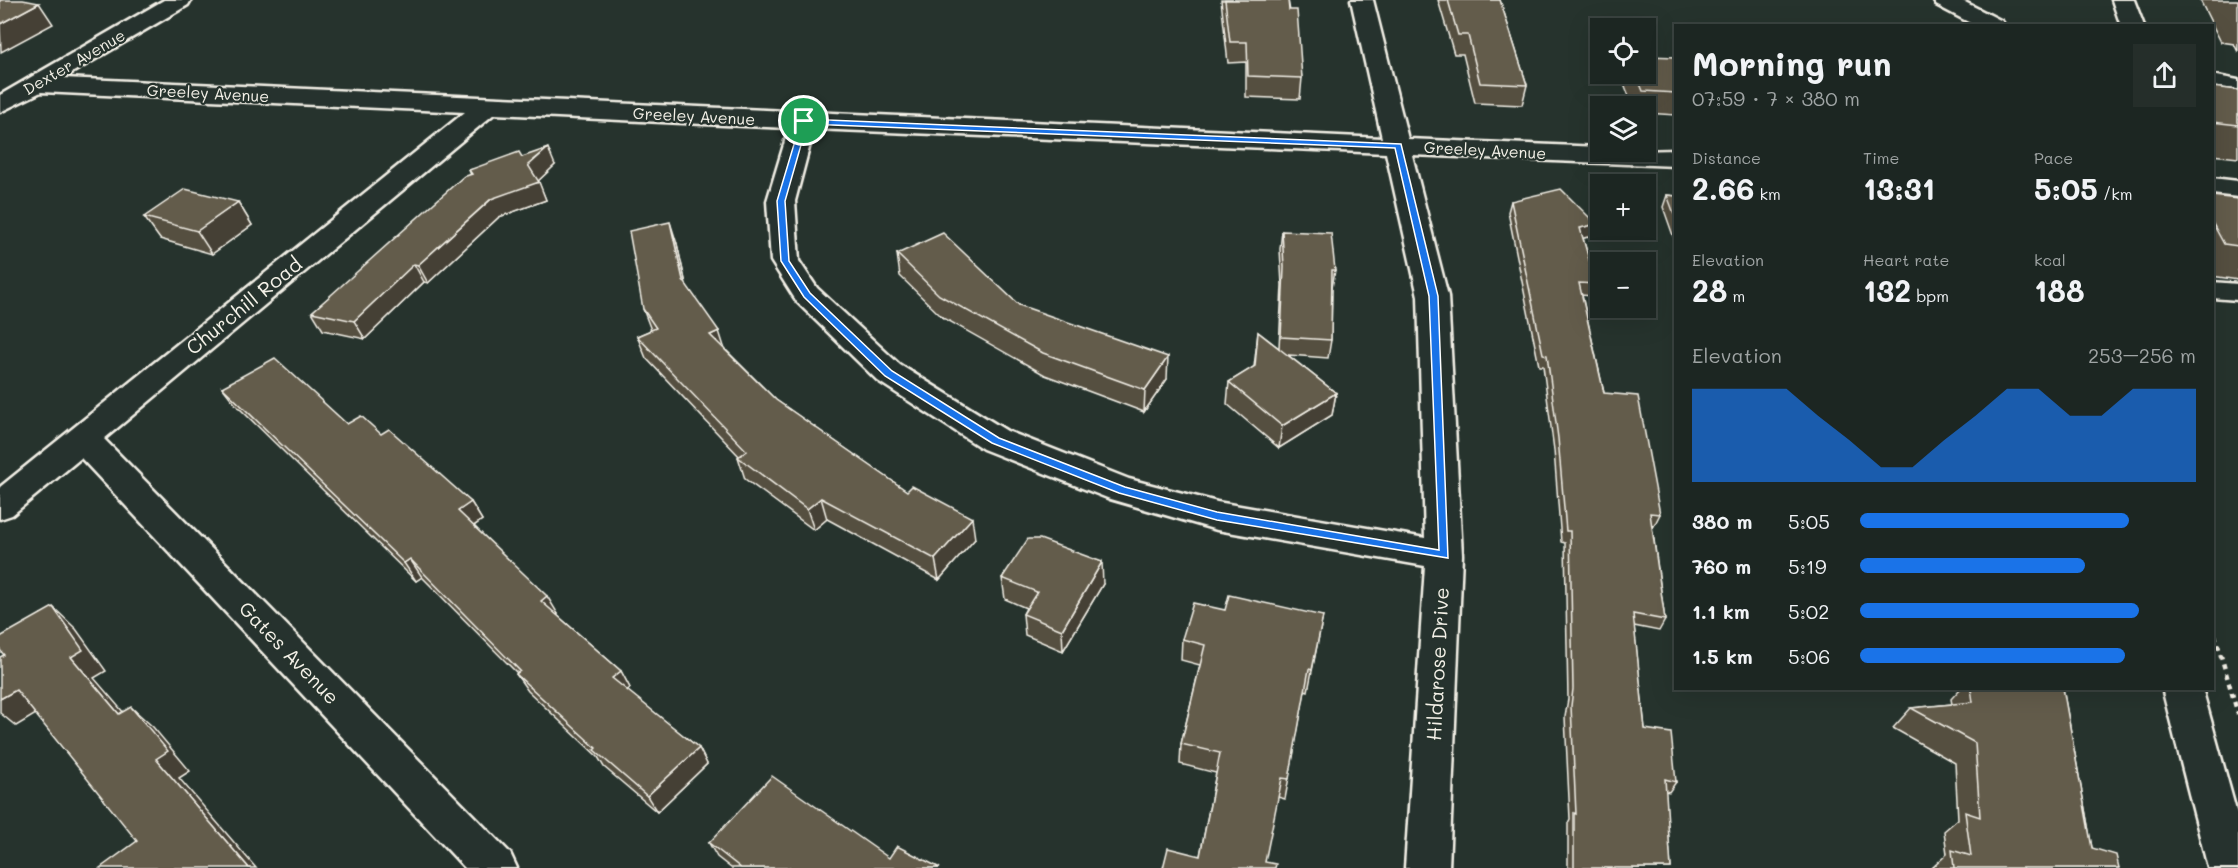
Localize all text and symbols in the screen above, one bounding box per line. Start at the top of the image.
map controls [1590,18,1656,318]
button: locate [1590,18,1656,84]
street label: Dexter Avenue [19,24,129,99]
text: Morning run [1692,41,1892,84]
button: share [2133,44,2196,107]
street label: Greeley Avenue [146,79,270,106]
text: 07:59 · 7 × 380 m [1692,85,1860,111]
pin [778,95,829,146]
button: layers [1590,96,1656,162]
street label: Greeley Avenue [632,102,756,129]
icon: arrive [787,104,820,137]
street label: Greeley Avenue [1423,136,1547,163]
text: Distance [1692,147,1761,168]
text: Time [1863,147,1899,168]
text: Pace [2034,147,2073,168]
text: 2.66 [1692,168,1754,208]
text: 13:31 [1863,168,1935,208]
text: 5:05 [2034,168,2098,208]
button: + [1590,174,1656,240]
text: km [1754,183,1781,204]
text: /km [2098,183,2133,204]
text: Elevation [1692,249,1764,270]
text: Heart rate [1863,249,1949,270]
text: kcal [2034,249,2066,270]
street label: Churchill Road [180,250,307,360]
button: − [1590,252,1656,318]
text: 28 [1692,270,1727,310]
text: 132 [1863,270,1911,310]
text: 188 [2034,270,2085,310]
text: m [1727,285,1745,306]
text: bpm [1911,285,1949,306]
text: Elevation [1692,342,1782,368]
text: 253–256 m [2088,342,2196,368]
text: 380 m [1692,508,1752,534]
text: 5:05 [1788,508,1830,534]
text: 760 m [1692,553,1751,579]
text: 5:19 [1788,553,1827,579]
street label: Hildarose Drive [1420,586,1454,741]
street label: Gates Avenue [234,595,346,709]
text: 1.1 km [1692,598,1750,624]
text: 5:02 [1788,598,1829,624]
text: 1.5 km [1692,643,1753,669]
text: 5:06 [1788,643,1830,669]

